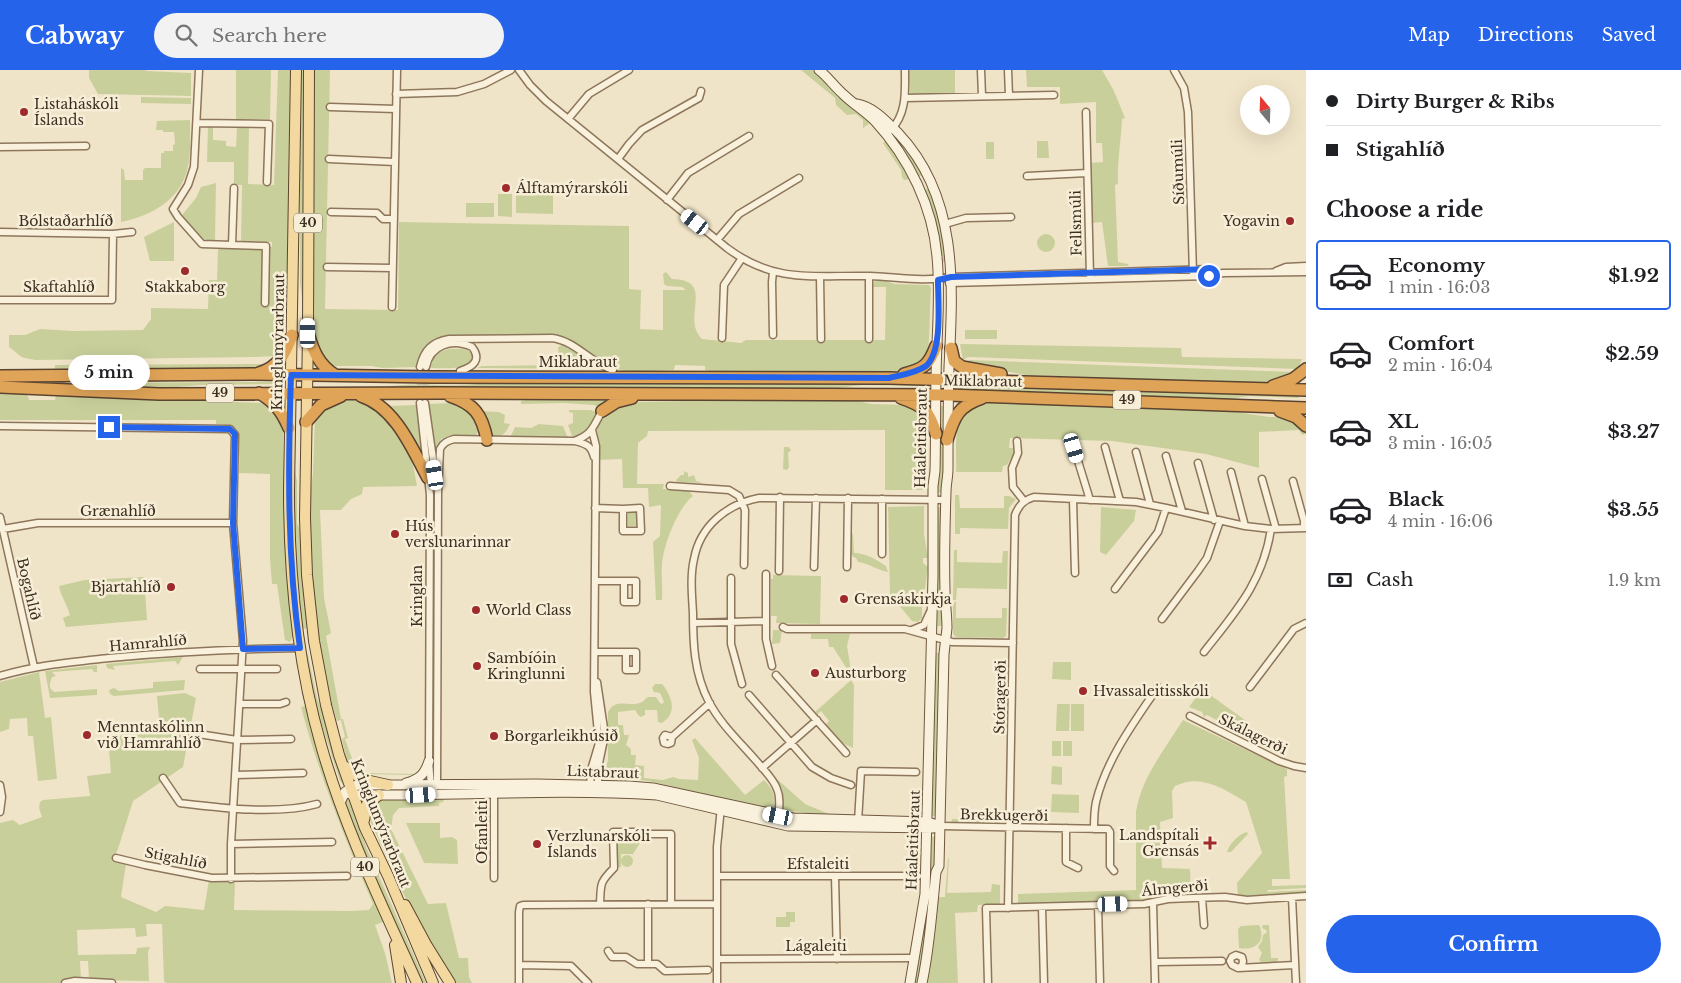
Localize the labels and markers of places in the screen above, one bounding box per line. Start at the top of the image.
place label: Listaháskóli Íslands [34,95,119,129]
marker: Listaháskóli Íslands [18,106,30,118]
place label: Álftamýrarskóli [515,179,628,197]
marker: Álftamýrarskóli [500,182,512,194]
place label: Yogavin [1222,212,1280,230]
marker: Yogavin [1284,215,1296,227]
marker: Stakkaborg [179,265,191,277]
place label: Stakkaborg [145,278,226,296]
place label: Hús verslunarinnar [405,517,511,551]
marker: Hús verslunarinnar [389,528,401,540]
place label: Bjartahlíð [91,578,161,596]
marker: Bjartahlíð [165,581,177,593]
place label: Grensáskirkja [854,590,952,608]
marker: Grensáskirkja [838,593,850,605]
place label: World Class [485,601,571,619]
marker: World Class [470,604,482,616]
place label: Sambíóin Kringlunni [487,649,566,683]
marker: Sambíóin Kringlunni [471,660,483,672]
place label: Austurborg [824,664,907,682]
marker: Austurborg [809,667,821,679]
place label: Hvassaleitisskóli [1093,682,1209,700]
marker: Hvassaleitisskóli [1077,685,1089,697]
place label: Menntaskólinn við Hamrahlíð [97,718,205,752]
place label: Borgarleikhúsið [504,727,619,745]
marker: Menntaskólinn við Hamrahlíð [81,729,93,741]
marker: Borgarleikhúsið [488,730,500,742]
place label: Landspítali Grensás [1119,826,1199,860]
place label: Verzlunarskóli Íslands [546,827,650,861]
marker: Landspítali Grensás [1203,836,1217,850]
marker: Verzlunarskóli Íslands [531,838,543,850]

